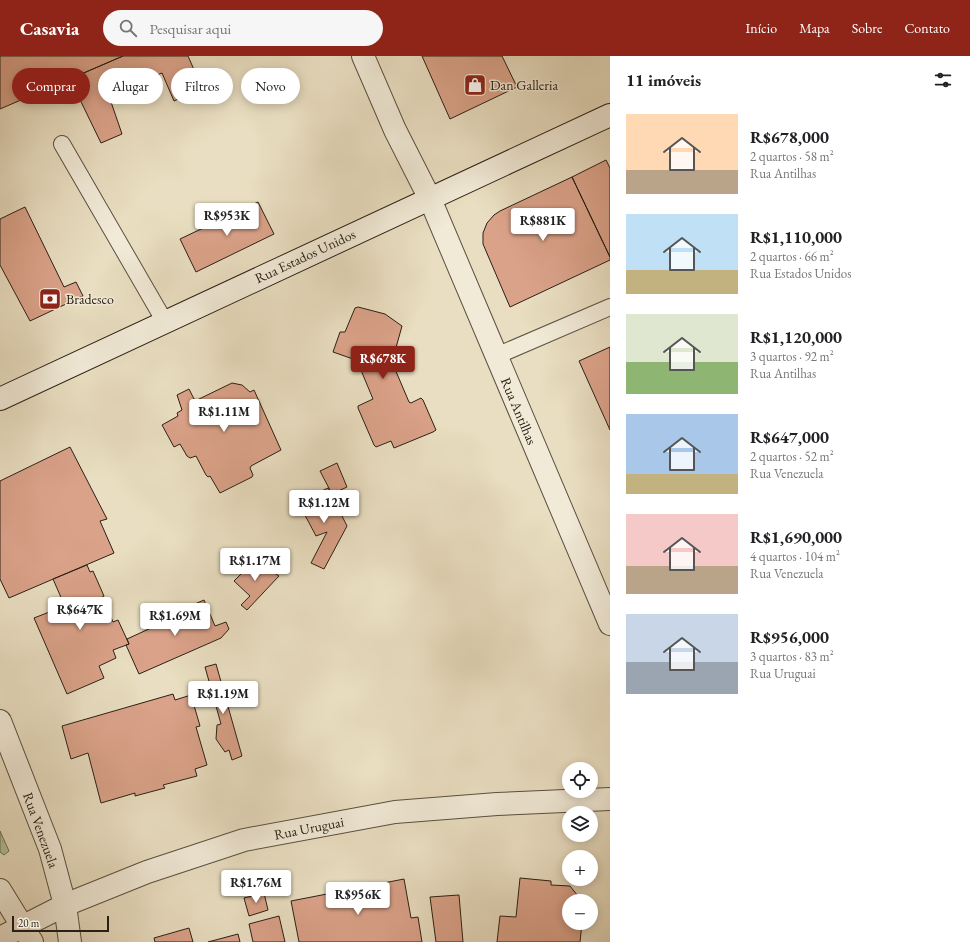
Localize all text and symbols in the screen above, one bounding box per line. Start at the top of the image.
search box [103,10,383,46]
text: Casavia [20,16,79,41]
icon: search [117,17,139,39]
text: Pesquisar aqui [149,19,231,38]
text: Início [745,19,777,37]
text: Mapa [799,19,830,37]
text: Sobre [852,19,882,37]
text: Contato [904,19,950,37]
chip: Comprar [12,68,90,104]
chip: Alugar [98,68,163,104]
chip: Filtros [171,68,233,104]
chip: Novo [241,68,300,104]
text: 11 imóveis [626,69,701,91]
icon: filters [932,69,954,91]
shop icon: Dan Galleria [462,72,488,98]
place label: Dan Galleria [490,76,558,94]
text: R$678,000 [750,126,829,148]
icon: home [658,130,706,178]
text: 2 quartos · 58 m² [750,148,834,165]
text: Rua Antilhas [750,165,816,182]
pin: R$953K [194,203,260,237]
text: R$953K [204,207,250,224]
pin: R$881K [510,208,576,242]
text: R$881K [520,212,566,229]
street label: Rua Estados Unidos [252,225,359,287]
text: R$1,110,000 [750,226,842,248]
icon: home [658,230,706,278]
text: 2 quartos · 66 m² [750,248,834,265]
text: Rua Estados Unidos [750,265,851,282]
bank icon: Bradesco [37,286,63,312]
place label: Bradesco [66,290,114,308]
text: R$1,120,000 [750,326,842,348]
icon: home [658,330,706,378]
pin: R$678K [350,346,416,380]
text: 3 quartos · 92 m² [750,348,834,365]
text: R$678K [360,350,406,367]
text: Rua Antilhas [750,365,816,382]
street label: Rua Antilhas [497,375,541,448]
pin: R$1.11M [187,399,261,433]
text: R$1.11M [198,403,250,420]
text: R$647,000 [750,426,829,448]
icon: home [658,430,706,478]
text: 2 quartos · 52 m² [750,448,834,465]
text: Rua Venezuela [750,465,823,482]
pin: R$1.12M [287,490,361,524]
text: R$1.12M [298,494,350,511]
text: R$1,690,000 [750,526,842,548]
icon: home [658,530,706,578]
pin: R$1.17M [218,548,292,582]
text: 4 quartos · 104 m² [750,548,840,565]
text: R$1.17M [229,552,281,569]
text: Rua Venezuela [750,565,823,582]
pin: R$647K [47,597,113,631]
text: R$647K [57,601,103,618]
pin: R$1.69M [138,603,212,637]
text: R$1.69M [149,607,201,624]
text: R$956,000 [750,626,829,648]
icon: home [658,630,706,678]
text: 3 quartos · 83 m² [750,648,834,665]
text: Rua Uruguai [750,665,816,682]
pin: R$1.19M [186,681,260,715]
text: R$1.19M [197,685,249,702]
map controls [562,762,598,930]
button: locate [562,762,598,798]
street label: Rua Venezuela [19,790,63,871]
button: layers [562,806,598,842]
street label: Rua Uruguai [273,812,346,844]
button: + [562,850,598,886]
pin: R$1.76M [219,870,293,904]
text: R$1.76M [230,874,282,891]
pin: R$956K [325,882,391,916]
text: R$956K [335,886,381,903]
button: − [562,894,598,930]
scale bar [12,914,109,933]
text: 20 m [18,916,39,930]

